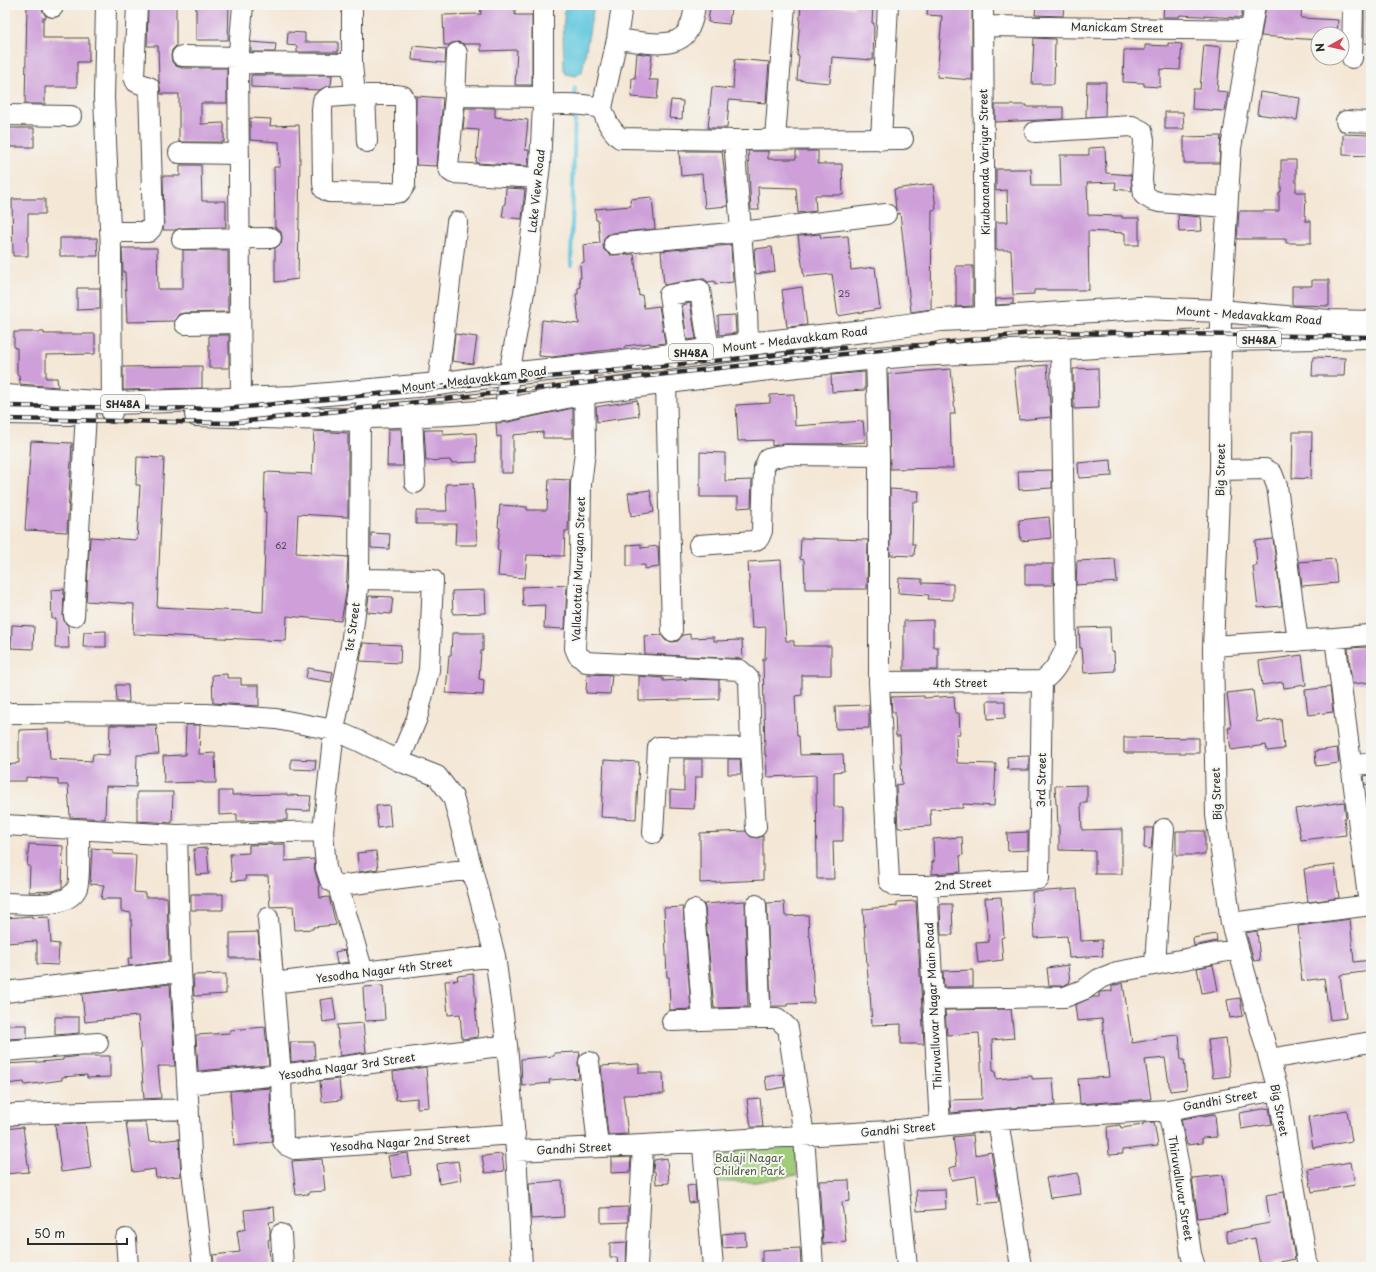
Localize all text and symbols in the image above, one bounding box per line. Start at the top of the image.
street label: Manickam Street [1071,18,1164,36]
north arrow [1310,26,1350,66]
text: N [1311,42,1329,53]
street label: Kirubananda Variyar Street [974,88,994,235]
street label: Lake View Road [523,148,549,234]
house number: 25 [838,286,850,300]
street label: Mount - Medavakkam Road [1176,301,1322,329]
street label: Mount - Medavakkam Road [721,322,869,356]
road number: SH48A [1237,331,1281,347]
road number: SH48A [669,344,713,360]
street label: Mount - Medavakkam Road [400,362,548,396]
road number: SH48A [101,395,145,411]
street label: Big Street [1211,443,1229,497]
street label: Vallakottai Murugan Street [567,496,589,642]
house number: 62 [275,538,287,552]
street label: 1st Street [340,601,364,653]
street label: 4th Street [933,674,988,691]
street label: 3rd Street [1032,752,1050,808]
street label: Big Street [1207,767,1225,821]
street label: 2nd Street [934,874,993,894]
street label: Thiruvalluvar Nagar Main Road [920,922,946,1090]
street label: Yesodha Nagar 4th Street [315,953,454,987]
street label: Yesodha Nagar 3rd Street [278,1048,417,1084]
street label: Big Street [1267,1082,1294,1138]
street label: Gandhi Street [1182,1085,1259,1115]
street label: Gandhi Street [860,1117,937,1141]
street label: Yesodha Nagar 2nd Street [330,1129,471,1155]
street label: Thiruvalluvar Street [1164,1134,1198,1242]
street label: Gandhi Street [536,1138,612,1158]
park label: Balaji Nagar Children Park [713,1149,785,1179]
scale bar [28,1220,127,1246]
text: 50 m [34,1224,65,1242]

